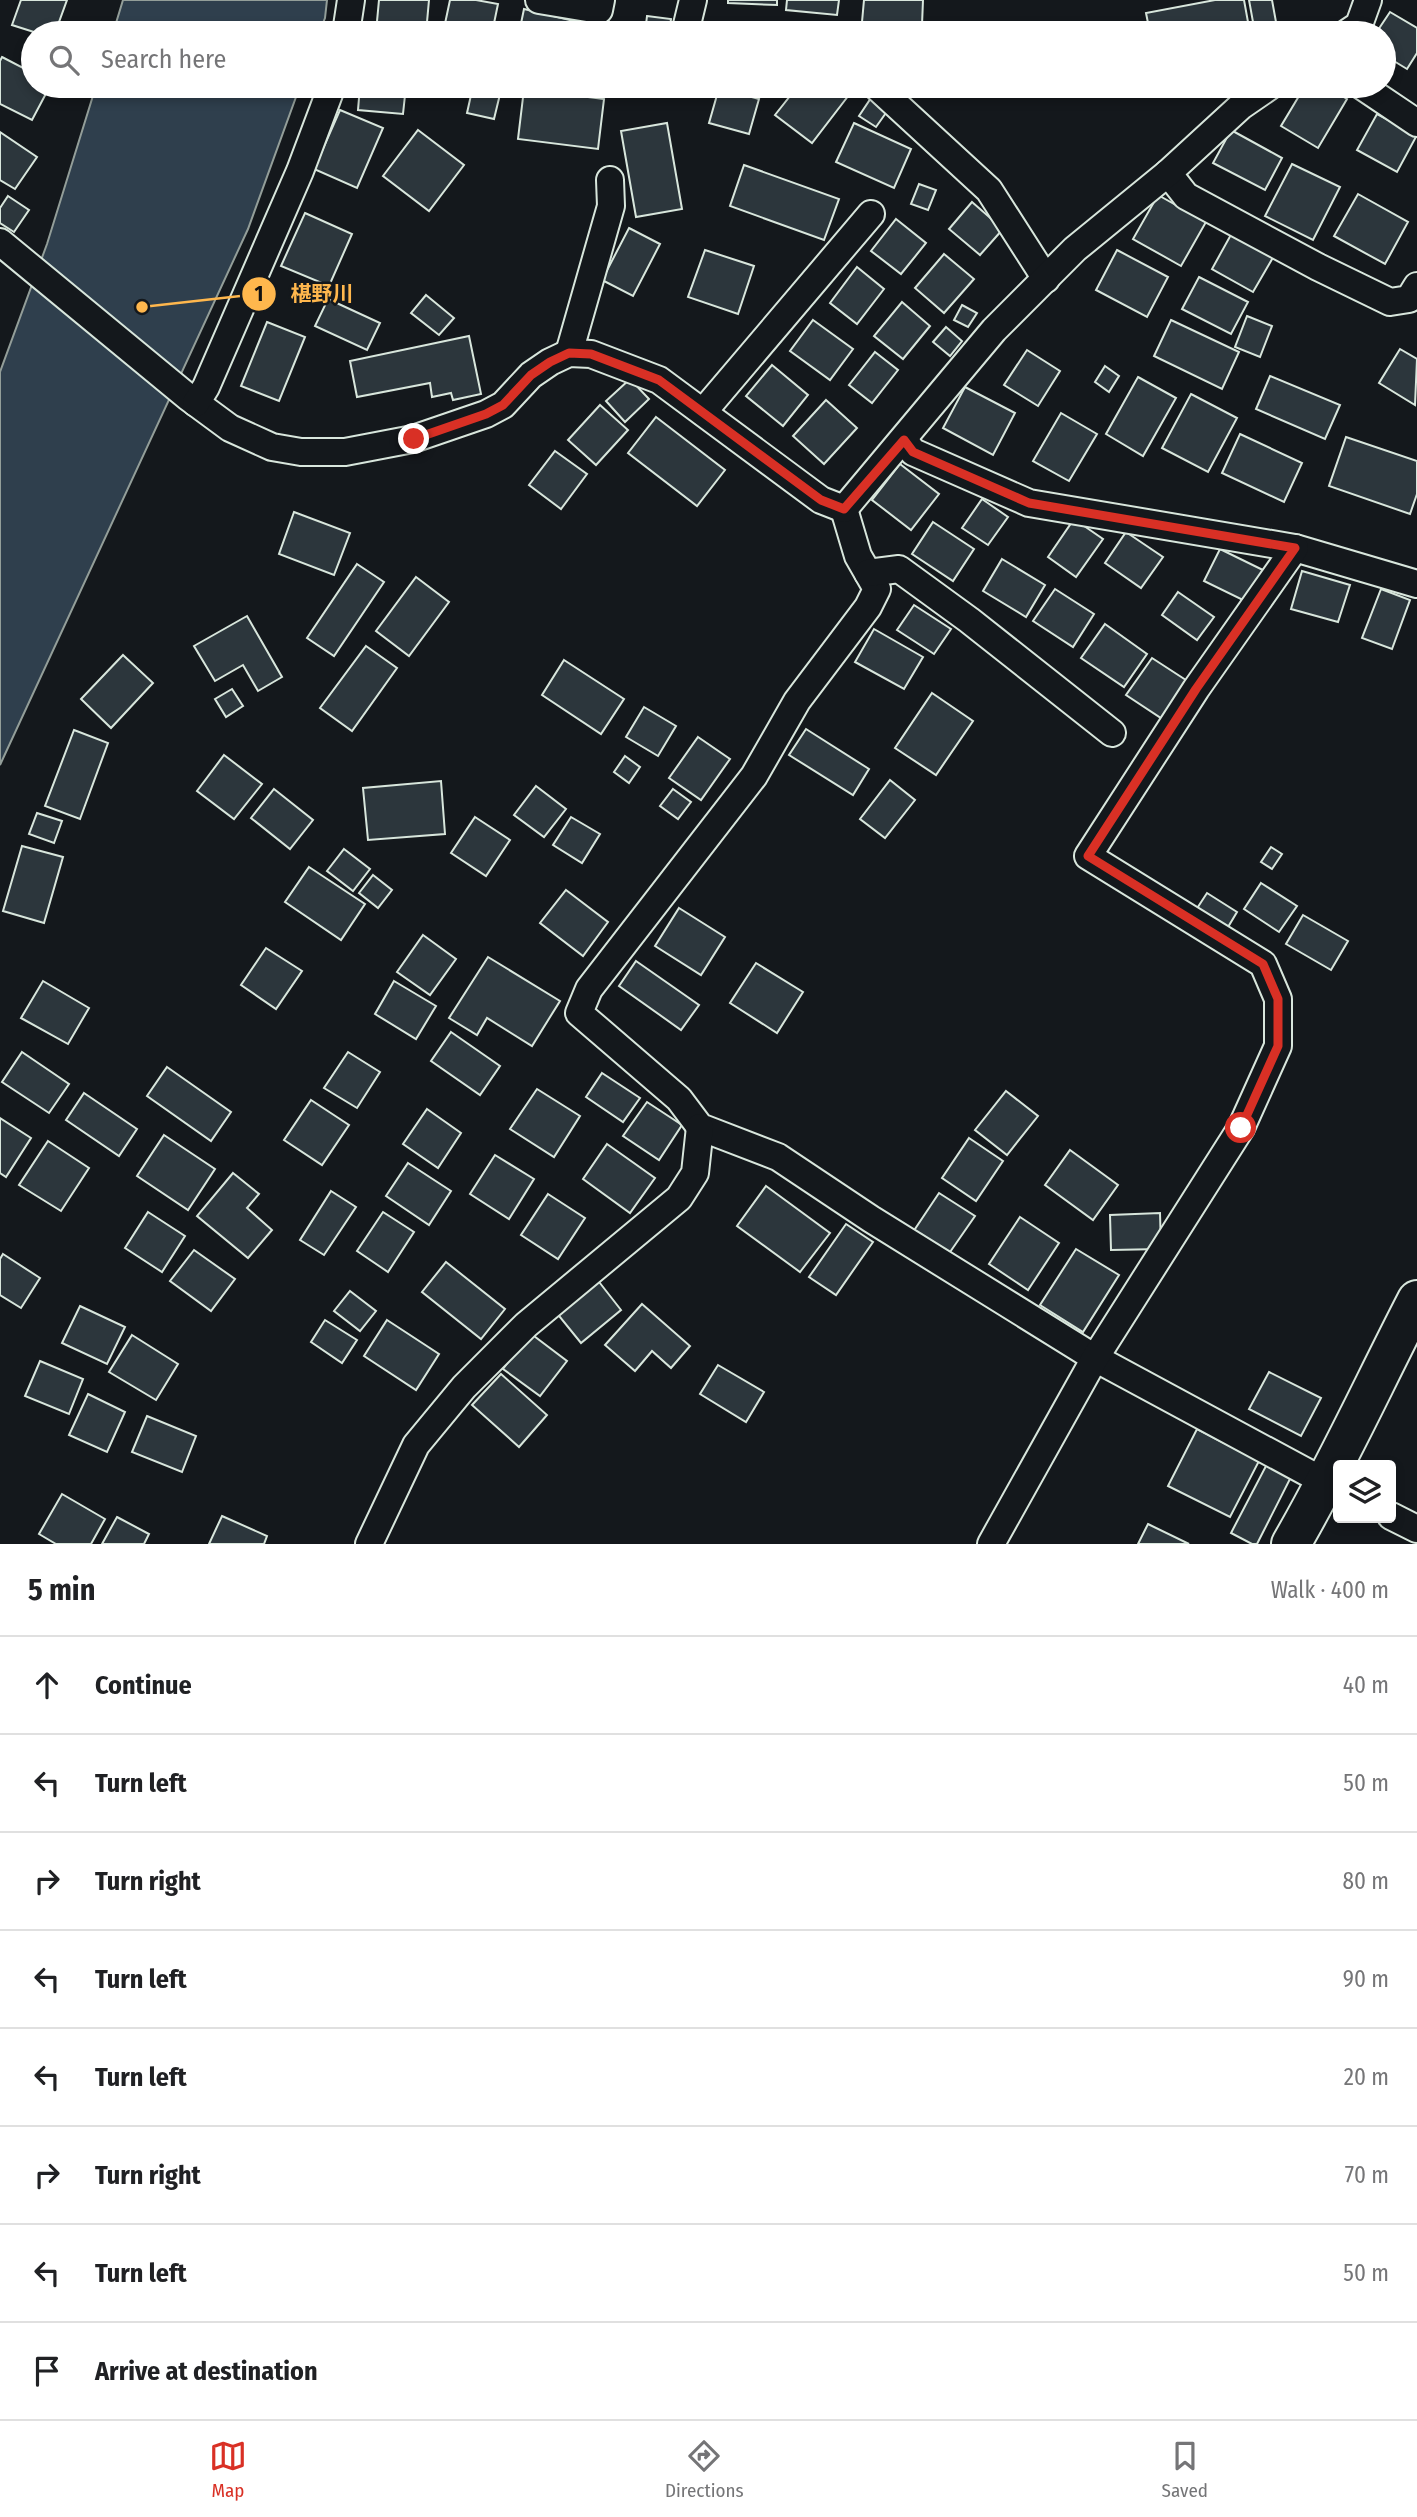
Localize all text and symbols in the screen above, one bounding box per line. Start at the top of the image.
search box [21,21,1396,98]
icon: search [45,41,83,79]
text: Search here [101,44,226,75]
callout: 椹野川 [241,273,367,315]
text: 1 [255,281,263,307]
text: 椹野川 [291,281,354,307]
route end [398,423,429,454]
route start [1225,1112,1256,1143]
map controls [1333,1460,1396,1523]
button: layers [1333,1460,1396,1523]
text: 5 min [28,1572,95,1608]
text: Walk · 400 m [1271,1576,1389,1604]
icon: ahead [28,1666,66,1704]
text: Continue [95,1670,192,1701]
text: 40 m [1343,1671,1389,1699]
icon: left [28,1764,66,1802]
text: Turn left [95,1768,187,1799]
text: 50 m [1343,1769,1389,1797]
icon: right [28,1862,66,1900]
text: Turn right [95,1866,201,1897]
text: 80 m [1342,1867,1389,1895]
icon: left [28,1960,66,1998]
text: Turn left [95,1964,187,1995]
text: 90 m [1343,1965,1389,1993]
icon: left [28,2058,66,2096]
text: Turn left [95,2062,187,2093]
text: 20 m [1344,2063,1389,2091]
icon: right [28,2156,66,2194]
text: Turn right [95,2160,201,2191]
text: 70 m [1345,2161,1389,2189]
icon: left [28,2254,66,2292]
text: Turn left [95,2258,187,2289]
text: 50 m [1343,2259,1389,2287]
icon: arrive [28,2352,66,2390]
text: Arrive at destination [95,2356,318,2387]
tab: Map [209,2437,247,2502]
tab: Directions [665,2437,744,2502]
tab: Saved [1162,2437,1208,2502]

